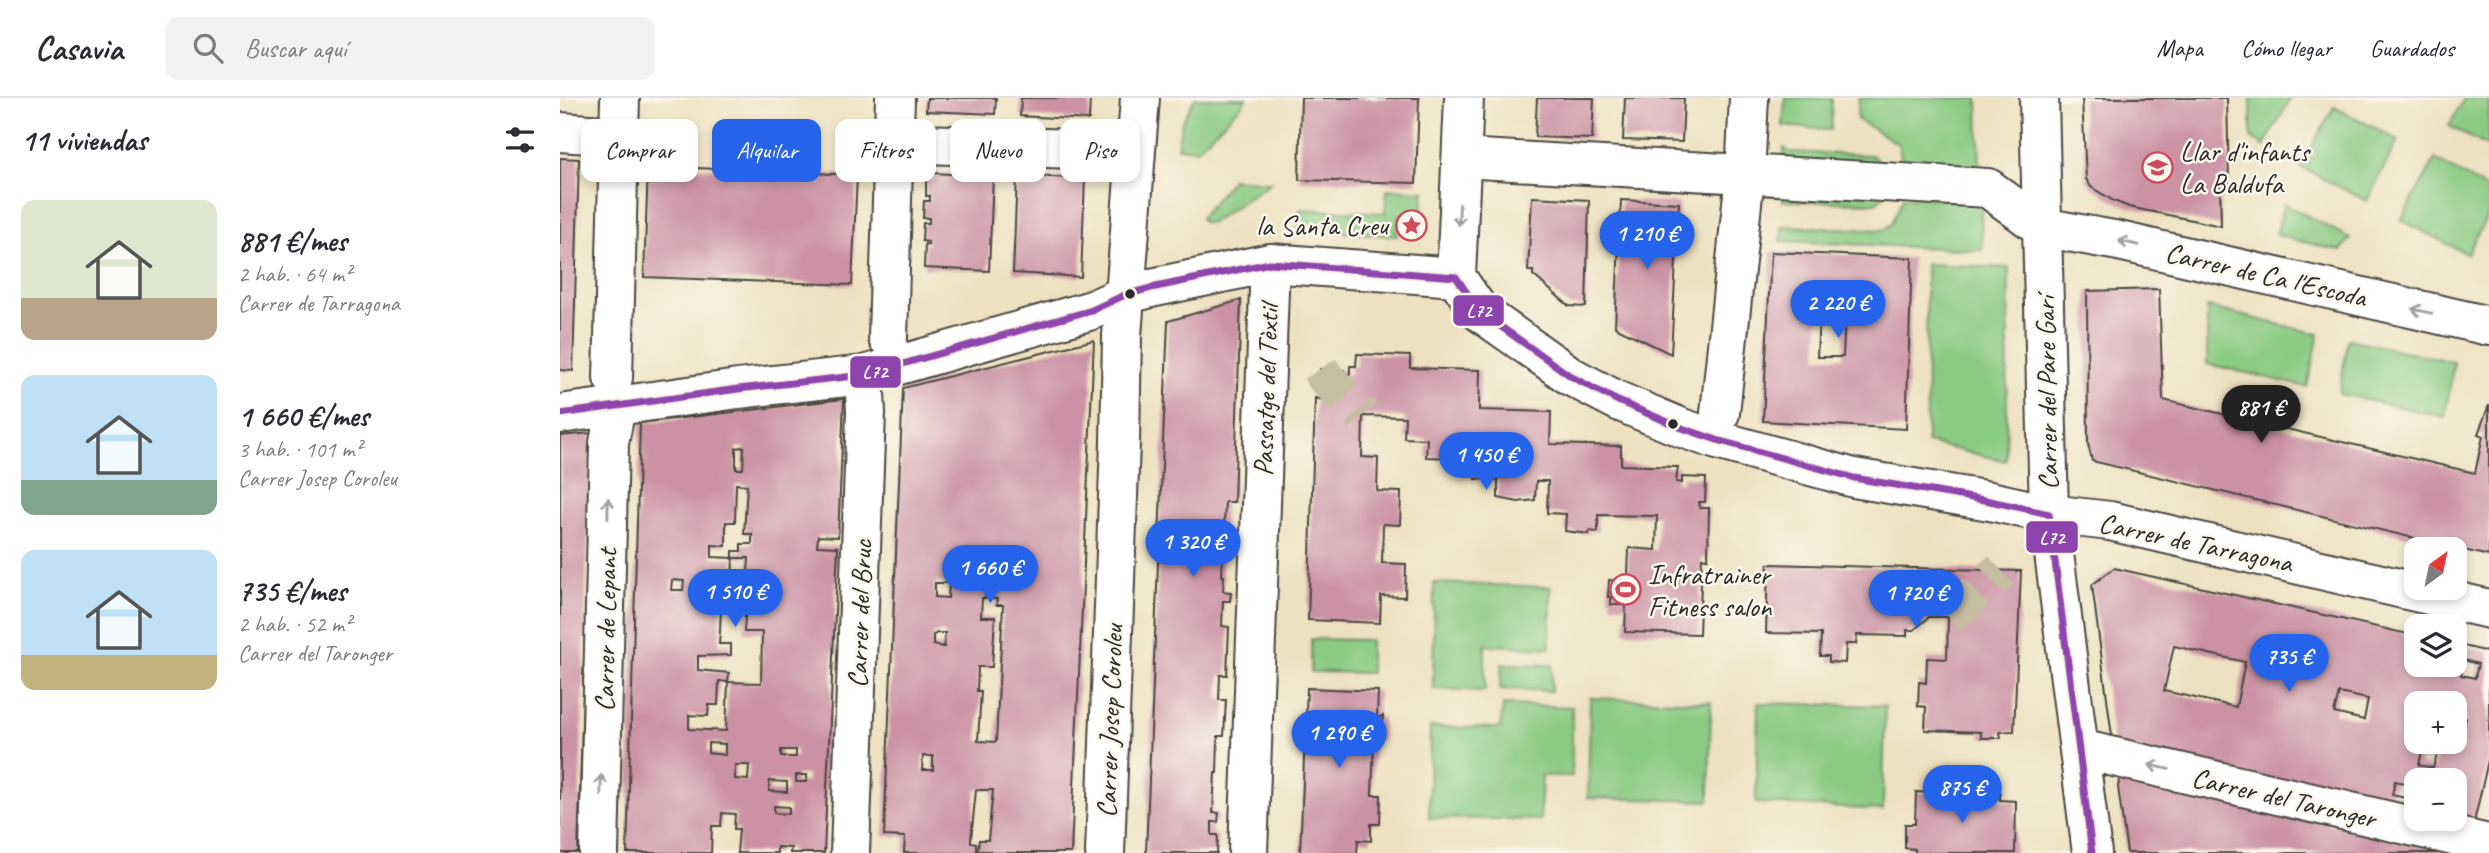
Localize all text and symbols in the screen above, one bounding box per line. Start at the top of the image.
search box [165,17,655,80]
text: Casavia [35,27,123,69]
icon: search [189,29,227,67]
text: Buscar aquí [245,32,347,65]
text: Mapa [2156,33,2203,63]
text: Cómo llegar [2241,33,2332,63]
text: Guardados [2370,33,2454,63]
chip: Comprar [581,119,698,182]
chip: Alquilar [712,119,821,182]
chip: Filtros [835,119,936,182]
chip: Nuevo [950,119,1046,182]
chip: Piso [1060,119,1140,182]
text: 11 viviendas [21,121,147,159]
icon: filters [501,121,539,159]
place label: Llar d'infants La Baldufa [2180,134,2311,201]
school or university icon: Llar d'infants La Baldufa [2140,150,2174,184]
one-way arrow [1452,203,1465,226]
place label: la Santa Creu [1256,208,1390,243]
place icon: la Santa Creu [1394,208,1428,242]
pin: 1 210 € [1582,212,1712,271]
text: 1 210 € [1616,219,1678,248]
text: 881 €/mes [238,222,347,260]
icon: home [77,228,161,312]
street label: Carrer de Ca l'Escoda [2162,234,2371,315]
one-way arrow [2118,236,2141,249]
text: 2 hab. · 64 m² [238,260,351,289]
pin: 2 220 € [1773,280,1903,340]
unlabelled marker [1123,287,1137,301]
text: 2 220 € [1807,288,1869,317]
text: Carrer de Tarragona [238,289,400,318]
street label: Carrer del Pare Garí [2027,290,2066,490]
line badge: L72 [1452,294,1505,327]
street label: Passatge del Tèxtil [1245,298,1286,477]
text: L72 [1466,299,1494,323]
one-way arrow [2412,303,2434,316]
line badge: L72 [849,355,902,389]
text: L72 [862,360,890,384]
pin: 881 € [2212,386,2310,445]
text: 881 € [2238,393,2284,422]
text: 1 660 €/mes [238,397,369,435]
icon: home [77,403,161,487]
unlabelled marker [1666,417,1680,431]
pin: 1 450 € [1421,432,1551,492]
text: 3 hab. · 101 m² [238,435,362,464]
text: 1 450 € [1455,440,1517,469]
text: Carrer Josep Coroleu [238,464,397,493]
one-way arrow [601,497,614,520]
street label: Carrer de Tarragona [2096,505,2298,580]
pin: 1 320 € [1128,519,1258,579]
line badge: L72 [2025,520,2079,554]
text: L72 [2039,526,2067,550]
text: 1 320 € [1162,527,1224,556]
street label: Carrer del Bruc [839,537,880,689]
north arrow [2404,537,2468,600]
map controls [2404,537,2467,831]
street label: Carrer de Lepant [587,545,624,712]
pin: 1 660 € [925,546,1055,605]
text: 1 660 € [958,553,1022,582]
place label: Infratrainer Fitness salon [1648,557,1773,624]
pin: 1 510 € [670,570,800,629]
pin: 1 720 € [1851,570,1981,630]
text: 735 €/mes [238,572,346,610]
sports icon: Infratrainer Fitness salon [1608,573,1642,607]
text: 1 510 € [704,577,766,606]
icon: home [77,578,161,662]
text: 1 720 € [1885,578,1947,607]
text: 2 hab. · 52 m² [238,610,351,639]
button: layers [2404,614,2467,677]
street label: Carrer Josep Coroleu [1089,622,1130,818]
pin: 735 € [2240,634,2338,694]
text: Carrer del Taronger [238,639,392,668]
text: 735 € [2266,642,2312,671]
button: + [2404,691,2467,754]
pin: 1 290 € [1274,710,1404,770]
text: 1 290 € [1308,718,1370,747]
street label: Carrer del Taronger [2189,759,2381,836]
one-way arrow [2148,760,2171,774]
pin: 875 € [1913,766,2011,825]
button: − [2404,768,2467,831]
text: 875 € [1939,773,1985,802]
one-way arrow [594,774,607,797]

